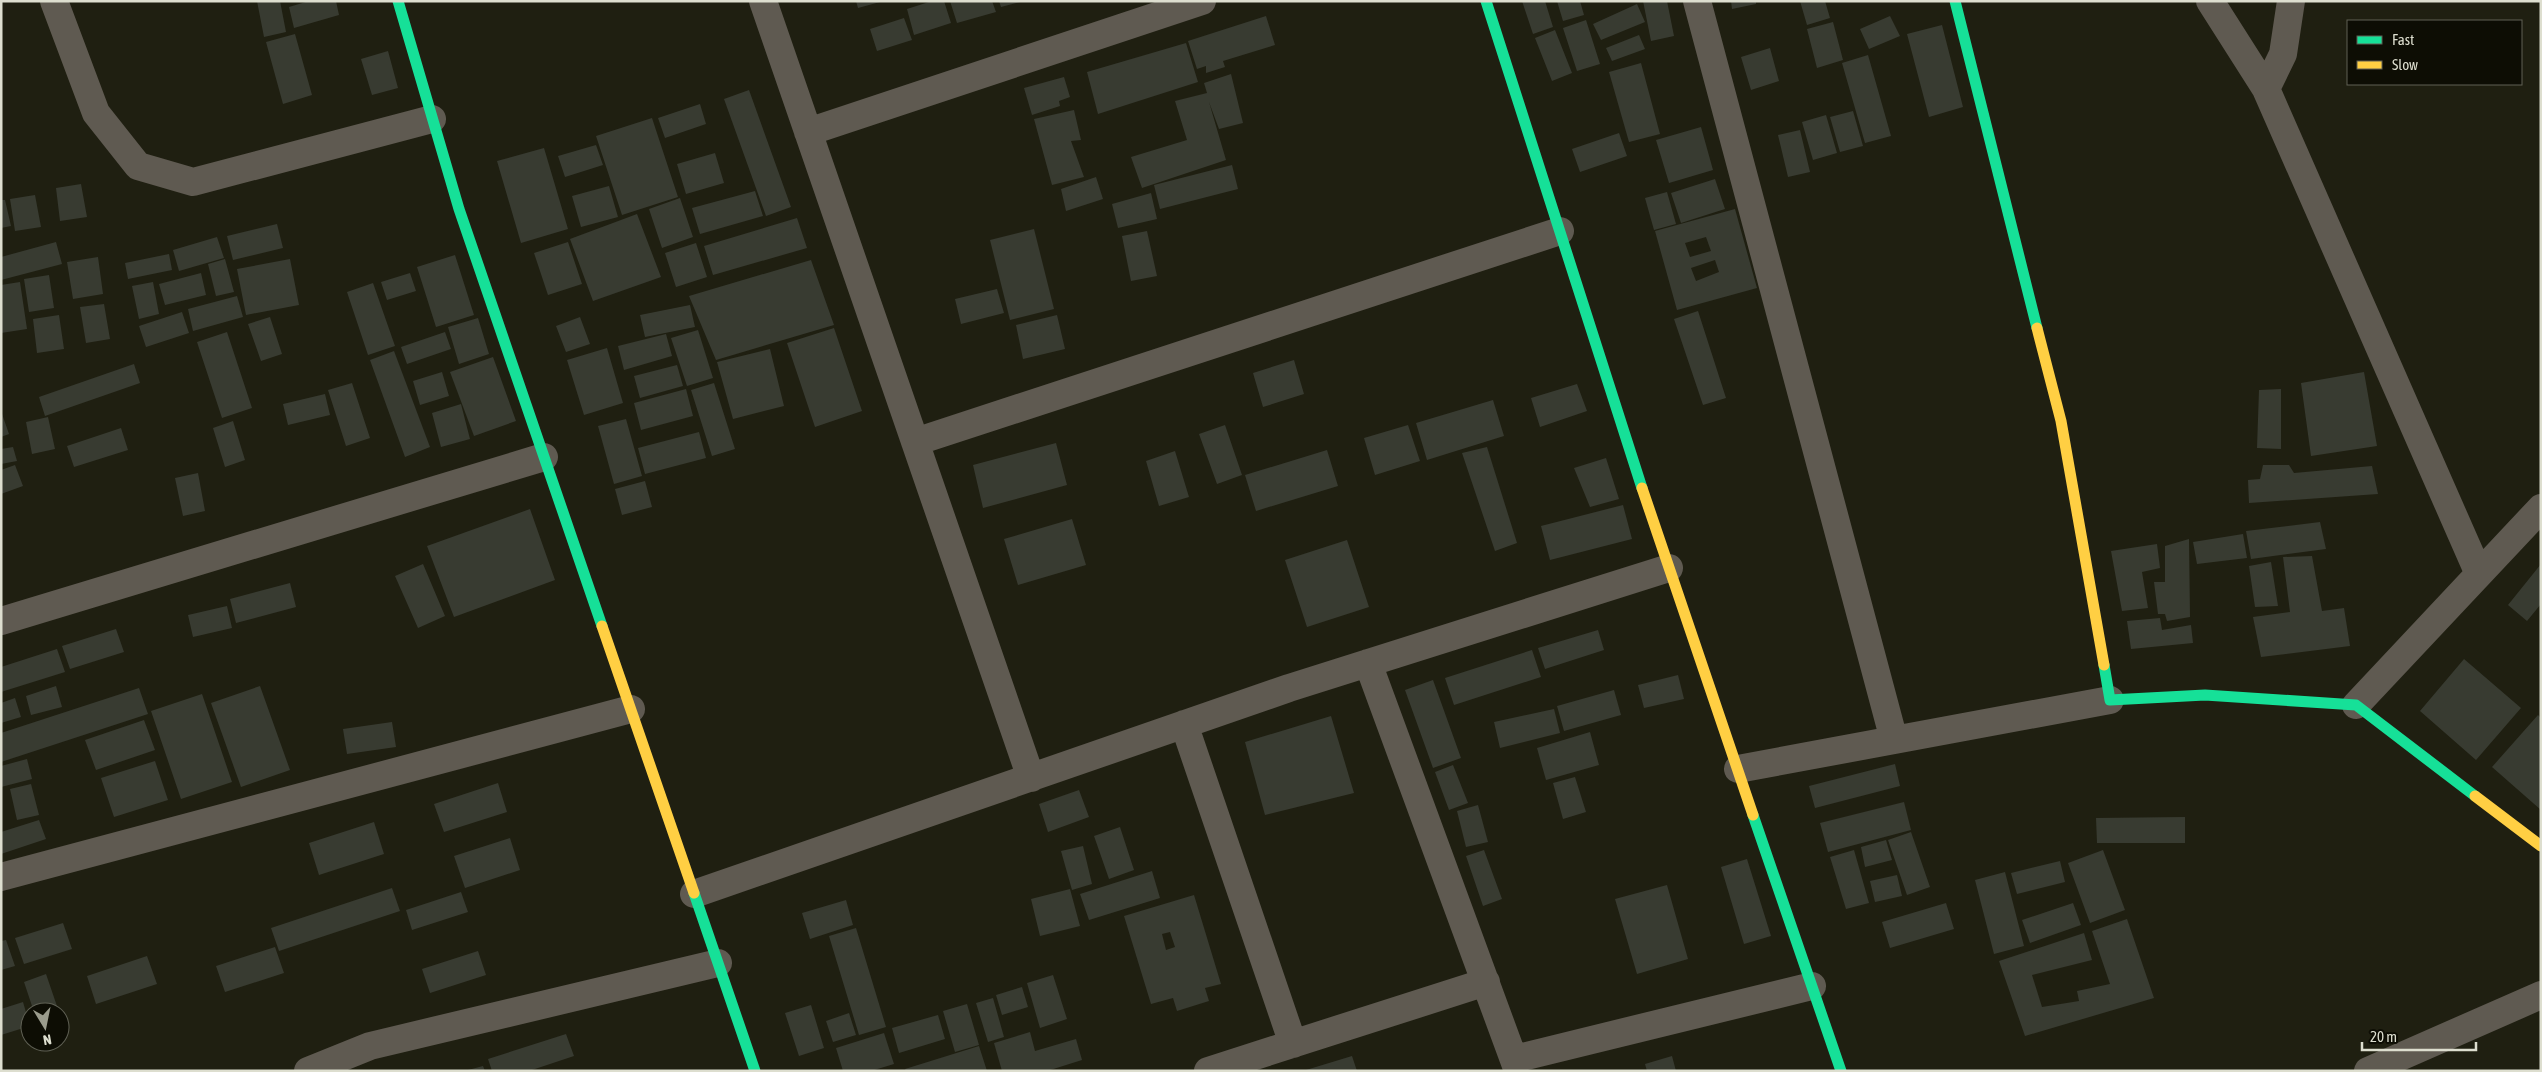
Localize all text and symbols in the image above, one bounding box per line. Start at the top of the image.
legend [2347,20,2522,85]
text: Fast [2392,31,2414,48]
text: Slow [2392,56,2418,73]
north arrow [20,1002,70,1052]
scale bar [2362,1020,2476,1052]
text: 20 m [2370,1028,2397,1045]
text: N [42,1031,53,1048]

